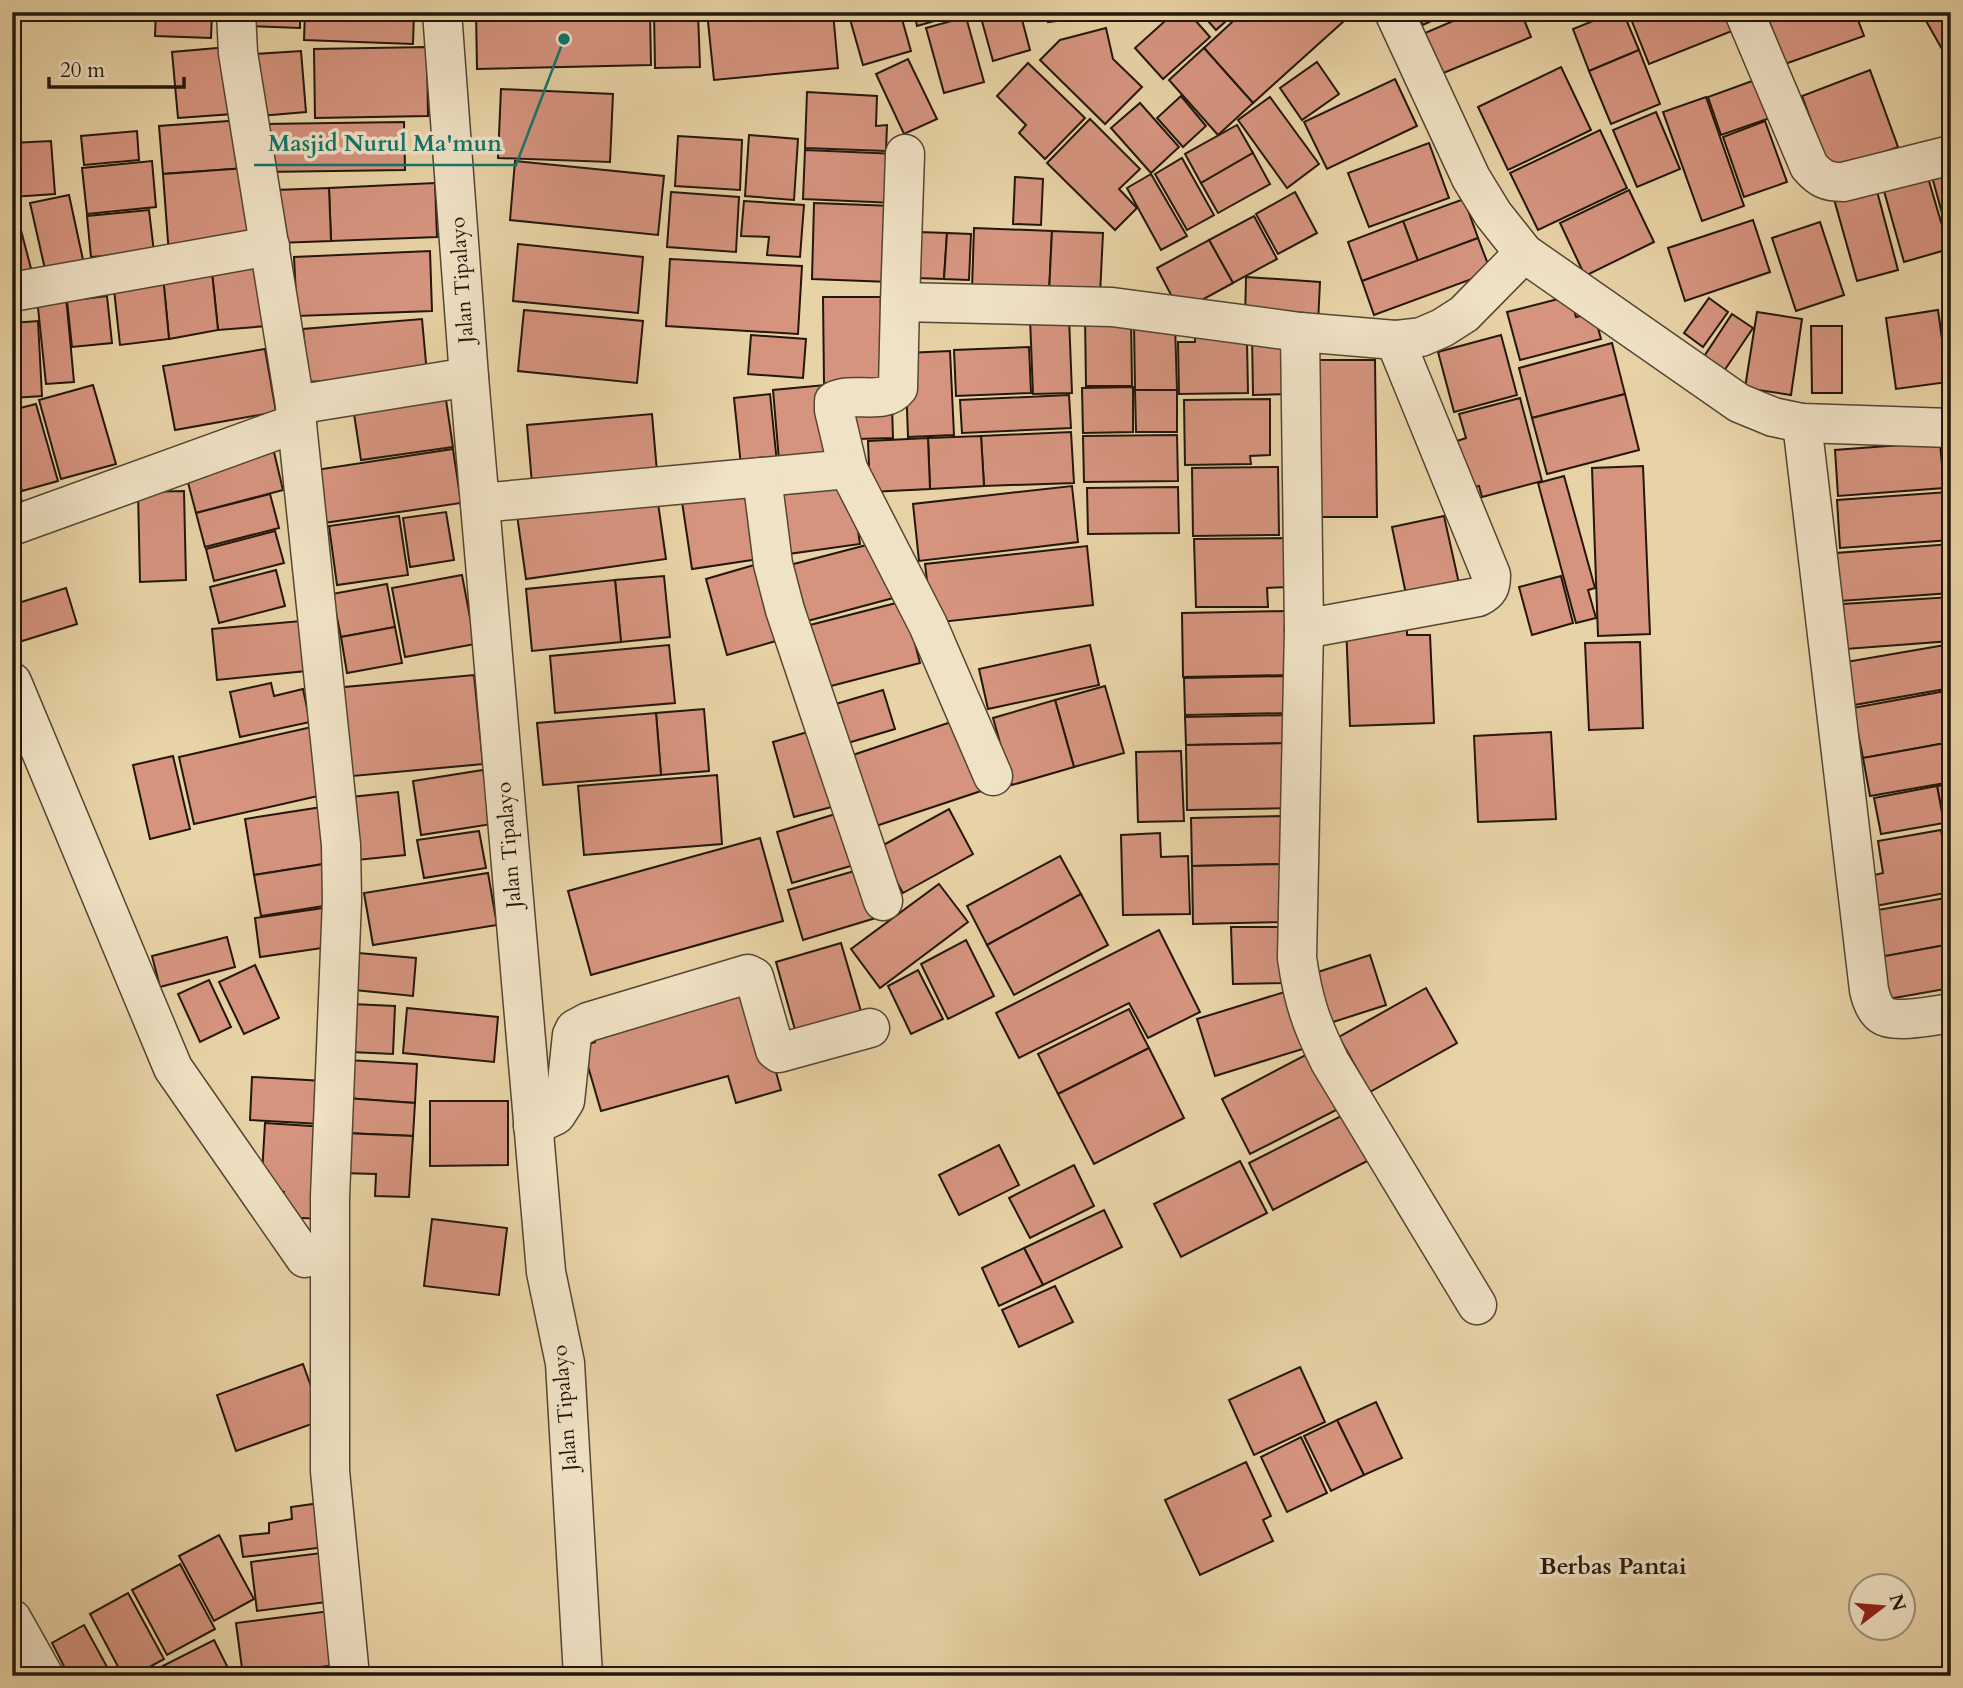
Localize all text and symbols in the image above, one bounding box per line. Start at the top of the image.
scale bar [49,46,184,90]
text: 20 m [60,56,105,85]
callout: Masjid Nurul Ma'mun [254,121,516,165]
text: Masjid Nurul Ma'mun [268,128,502,159]
street label: Jalan Tipalayo [443,216,481,347]
street label: Jalan Tipalayo [489,781,529,912]
street label: Jalan Tipalayo [545,1344,585,1475]
district label: Berbas Pantai [1539,1550,1687,1583]
north arrow [1848,1572,1918,1642]
text: N [1883,1591,1912,1615]

